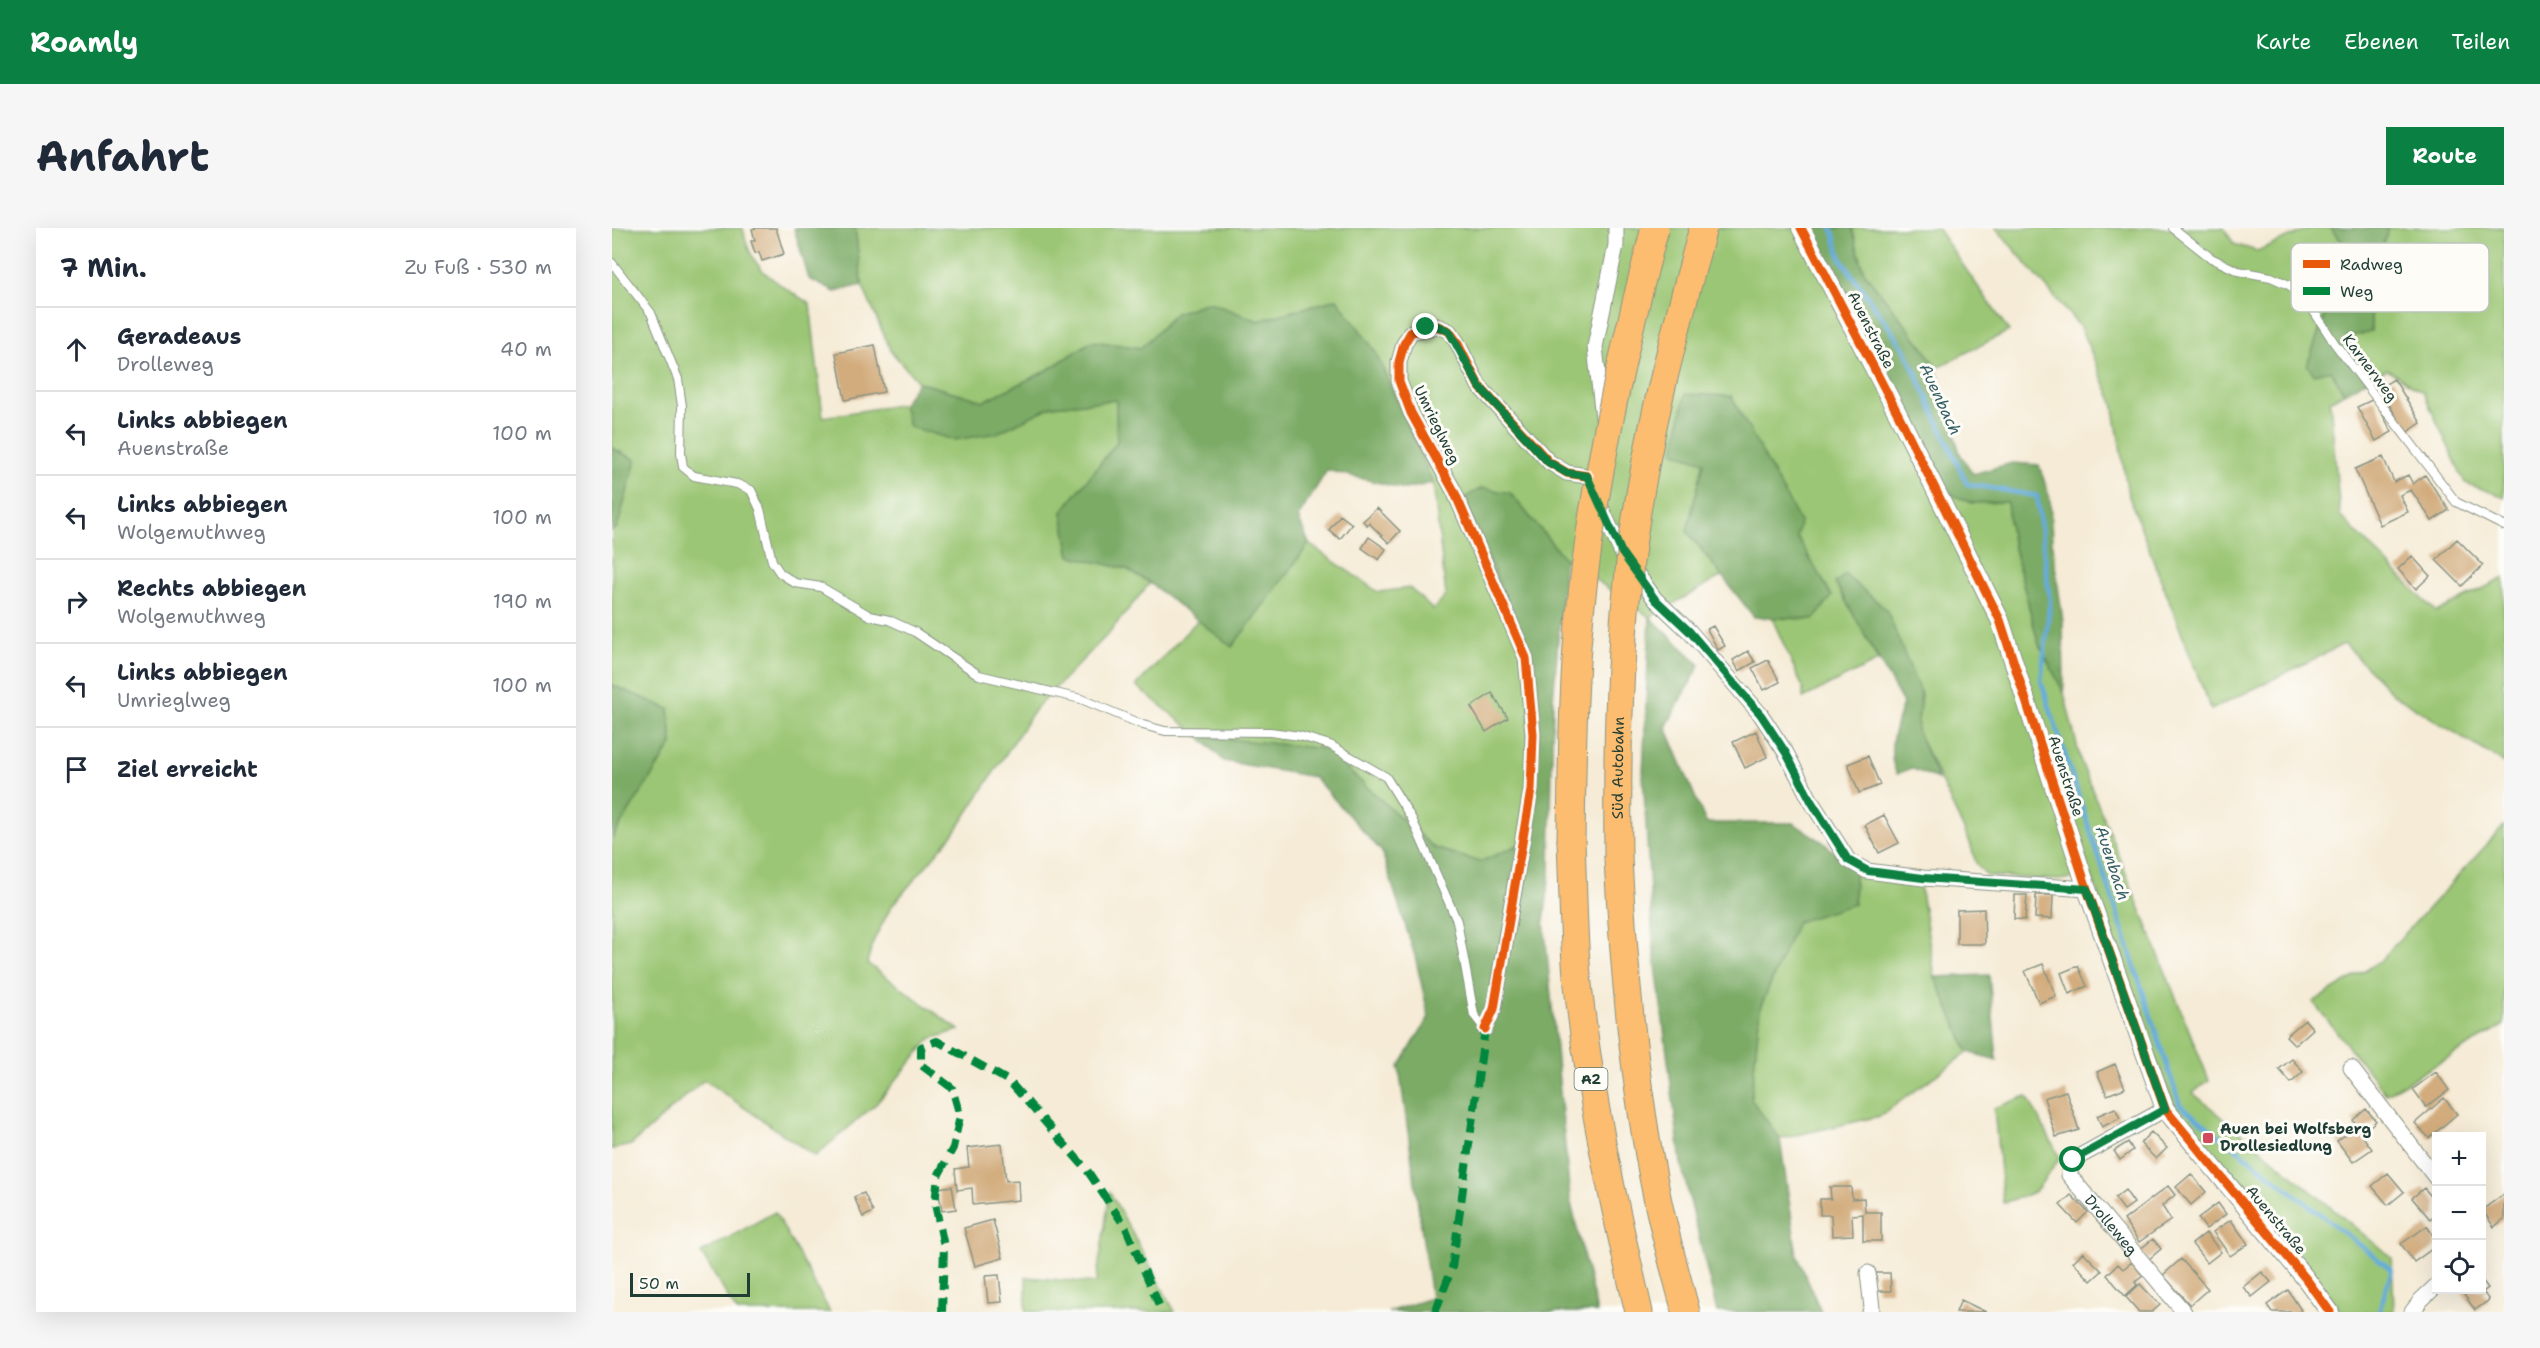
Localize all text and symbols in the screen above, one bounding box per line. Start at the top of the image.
text: Roamly [30,23,138,61]
text: Karte [2256,28,2311,56]
text: Ebenen [2344,28,2419,56]
text: Teilen [2452,28,2510,56]
button: Route [2386,127,2504,185]
text: Anfahrt [36,128,209,184]
legend [2291,243,2489,312]
text: 7 Min. [60,250,147,285]
text: Zu Fuß · 530 m [404,254,552,280]
text: Radweg [2340,254,2403,275]
text: Weg [2340,281,2374,302]
street label: Auenstraße [1843,288,1899,372]
route end [1412,313,1438,339]
text: Geradeaus [117,322,241,351]
street label: Karnerweg [2338,330,2402,406]
icon: ahead [60,333,93,366]
text: 40 m [500,336,552,362]
text: Drolleweg [117,351,214,377]
water label: Auenbach [1915,360,1966,439]
street label: Umrieglweg [1409,382,1465,468]
text: Links abbiegen [117,406,288,435]
icon: left [60,417,93,450]
text: 100 m [492,420,552,446]
text: Auenstraße [117,435,229,461]
text: Links abbiegen [117,490,288,519]
icon: left [60,501,93,534]
text: 100 m [492,504,552,530]
text: Wolgemuthweg [117,519,266,545]
text: Rechts abbiegen [117,574,306,603]
icon: right [60,585,93,618]
text: 190 m [493,588,552,614]
text: Wolgemuthweg [117,603,266,629]
text: Links abbiegen [117,658,288,687]
icon: left [60,669,93,702]
text: 100 m [492,672,552,698]
text: Umrieglweg [117,687,231,713]
street label: Süd Autobahn [1608,716,1629,819]
street label: Auenstraße [2043,733,2089,819]
icon: arrive [60,753,93,786]
text: Ziel erreicht [117,755,258,784]
water label: Auenbach [2091,823,2134,903]
road number: A2 [1574,1068,1608,1090]
place label: Auen bei Wolfsberg Drollesiedlung [2220,1119,2371,1156]
marker: Auen bei Wolfsberg Drollesiedlung [2201,1131,2215,1145]
map controls [2432,1132,2486,1294]
button: + [2432,1132,2486,1186]
route start [2059,1146,2085,1172]
street label: Auenstraße [2241,1181,2311,1259]
button: − [2432,1186,2486,1240]
street label: Drolleweg [2080,1191,2142,1259]
button: locate [2432,1240,2486,1294]
scale bar [630,1270,750,1298]
text: 50 m [639,1273,679,1294]

